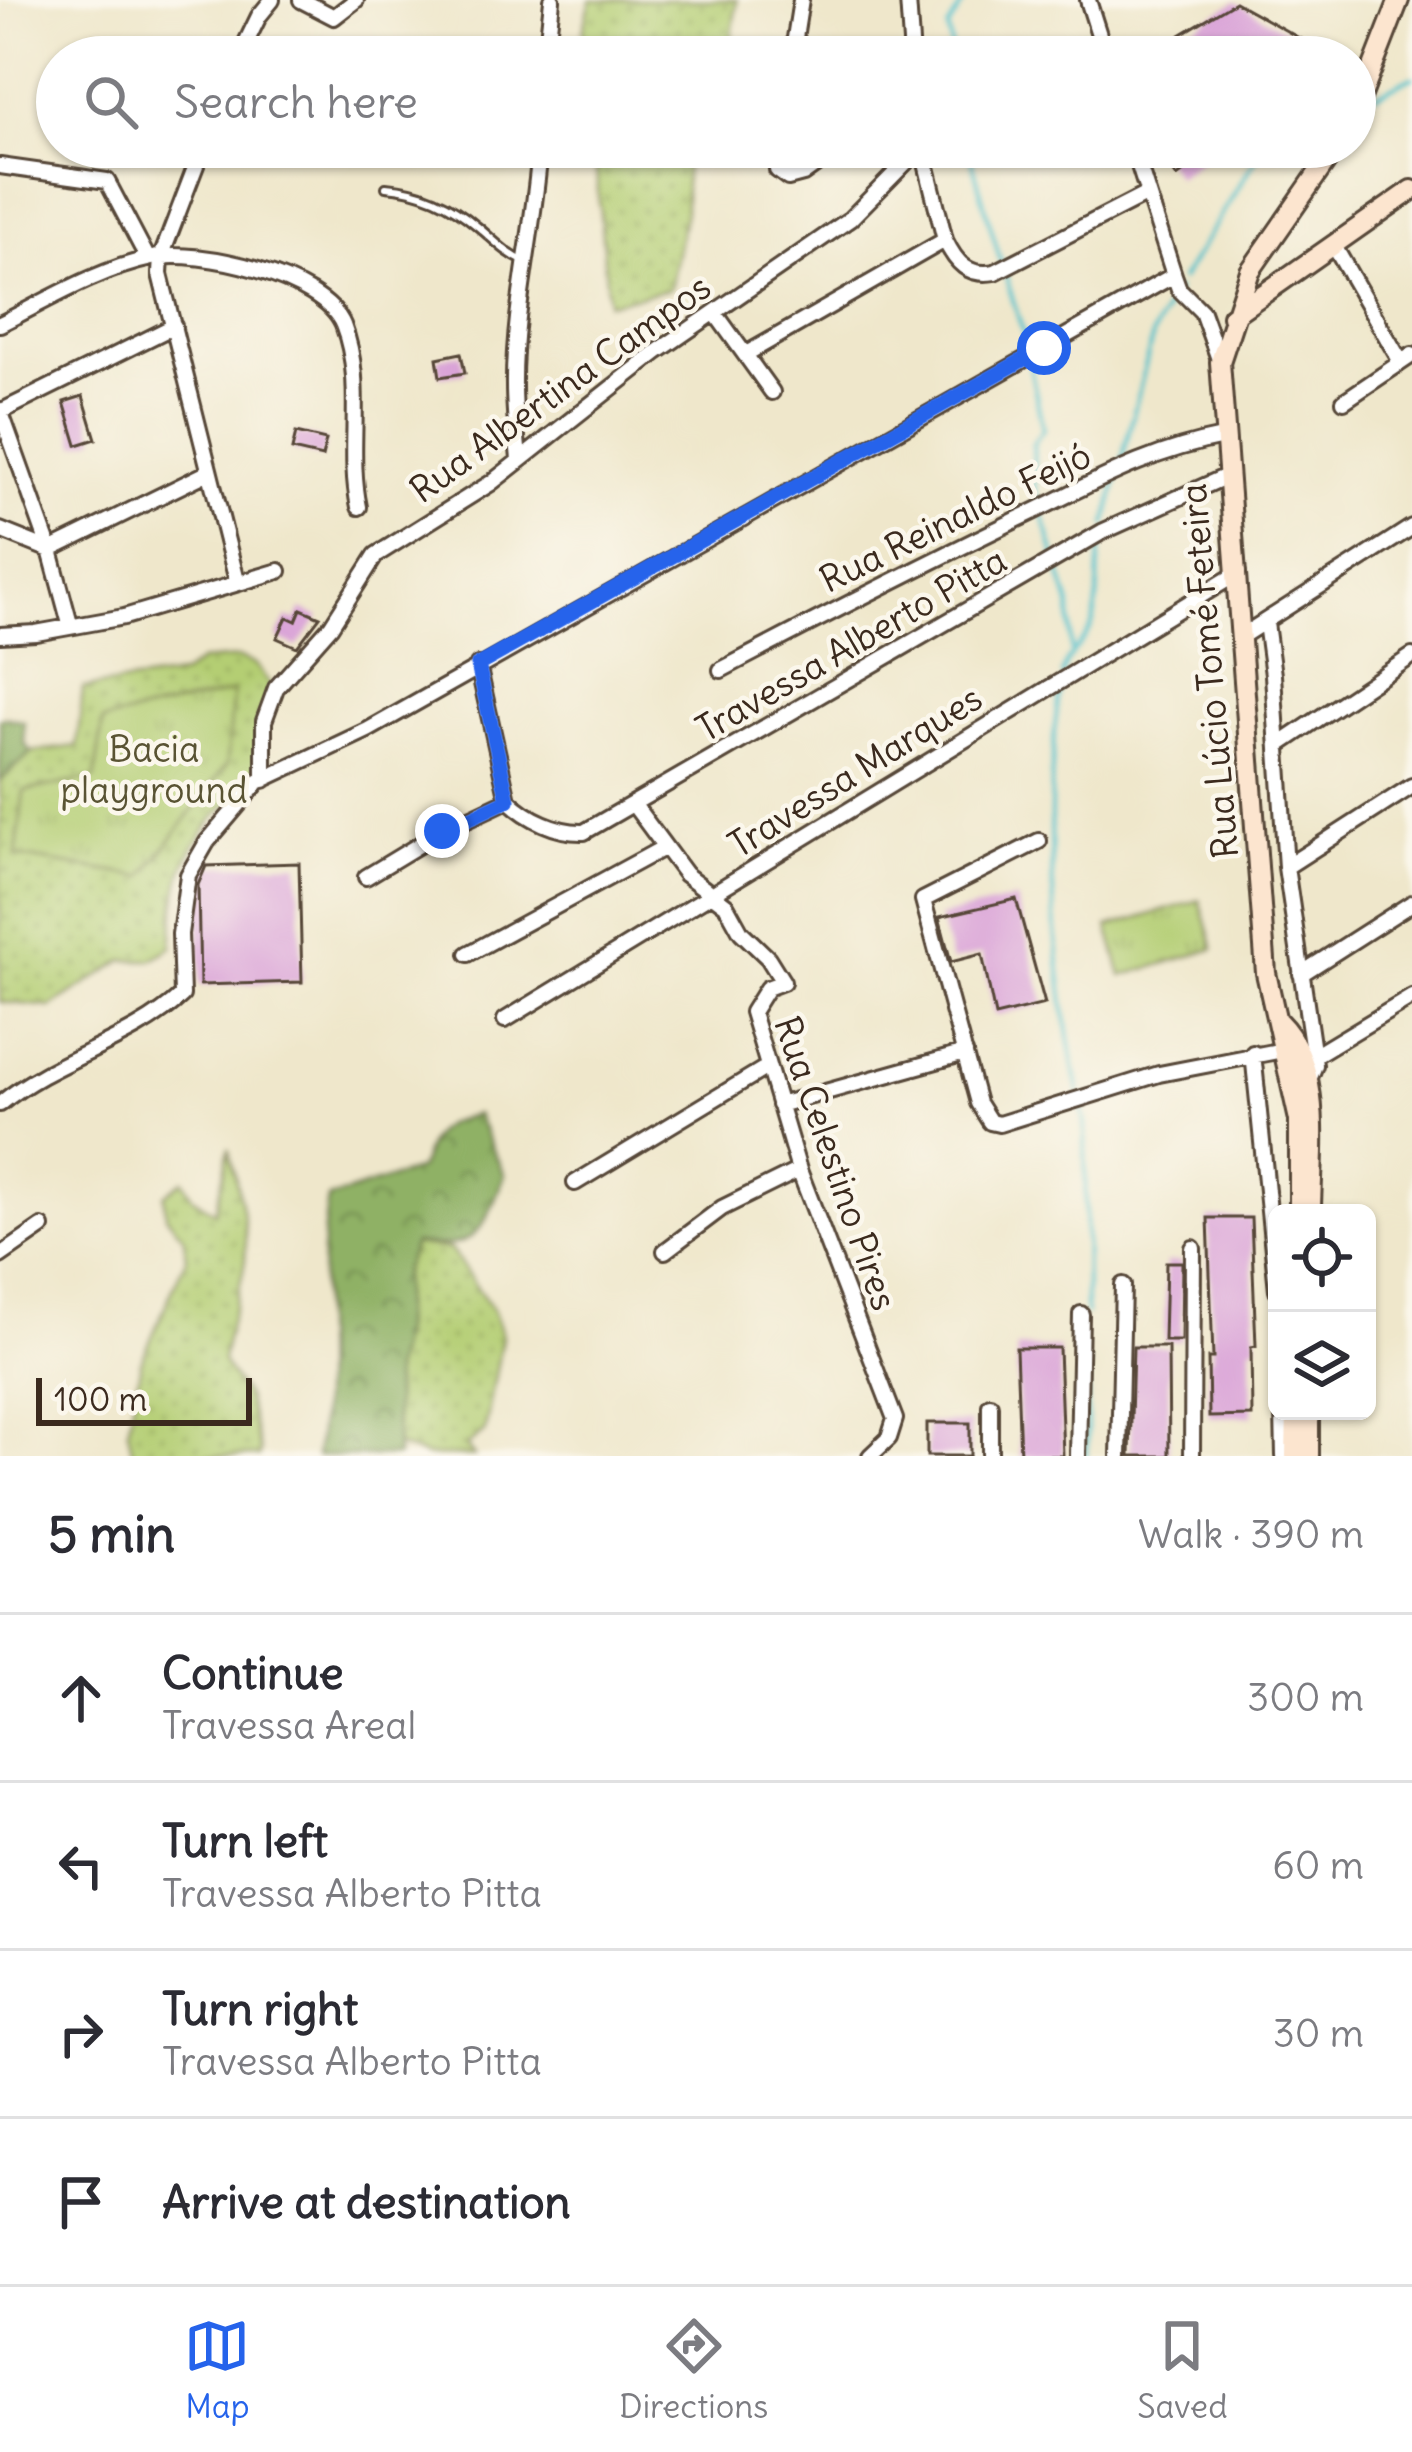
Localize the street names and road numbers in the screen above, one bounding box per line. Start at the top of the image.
street label: Rua Albertina Campos [401,264,719,513]
street label: Rua Reinaldo Feijó [812,432,1098,603]
street label: Rua Lúcio Tomé Feteira [1171,482,1248,860]
street label: Travessa Alberto Pitta [688,537,1014,752]
street label: Travessa Marques [720,675,990,867]
street label: Rua Celestino Pires [764,1010,907,1316]

